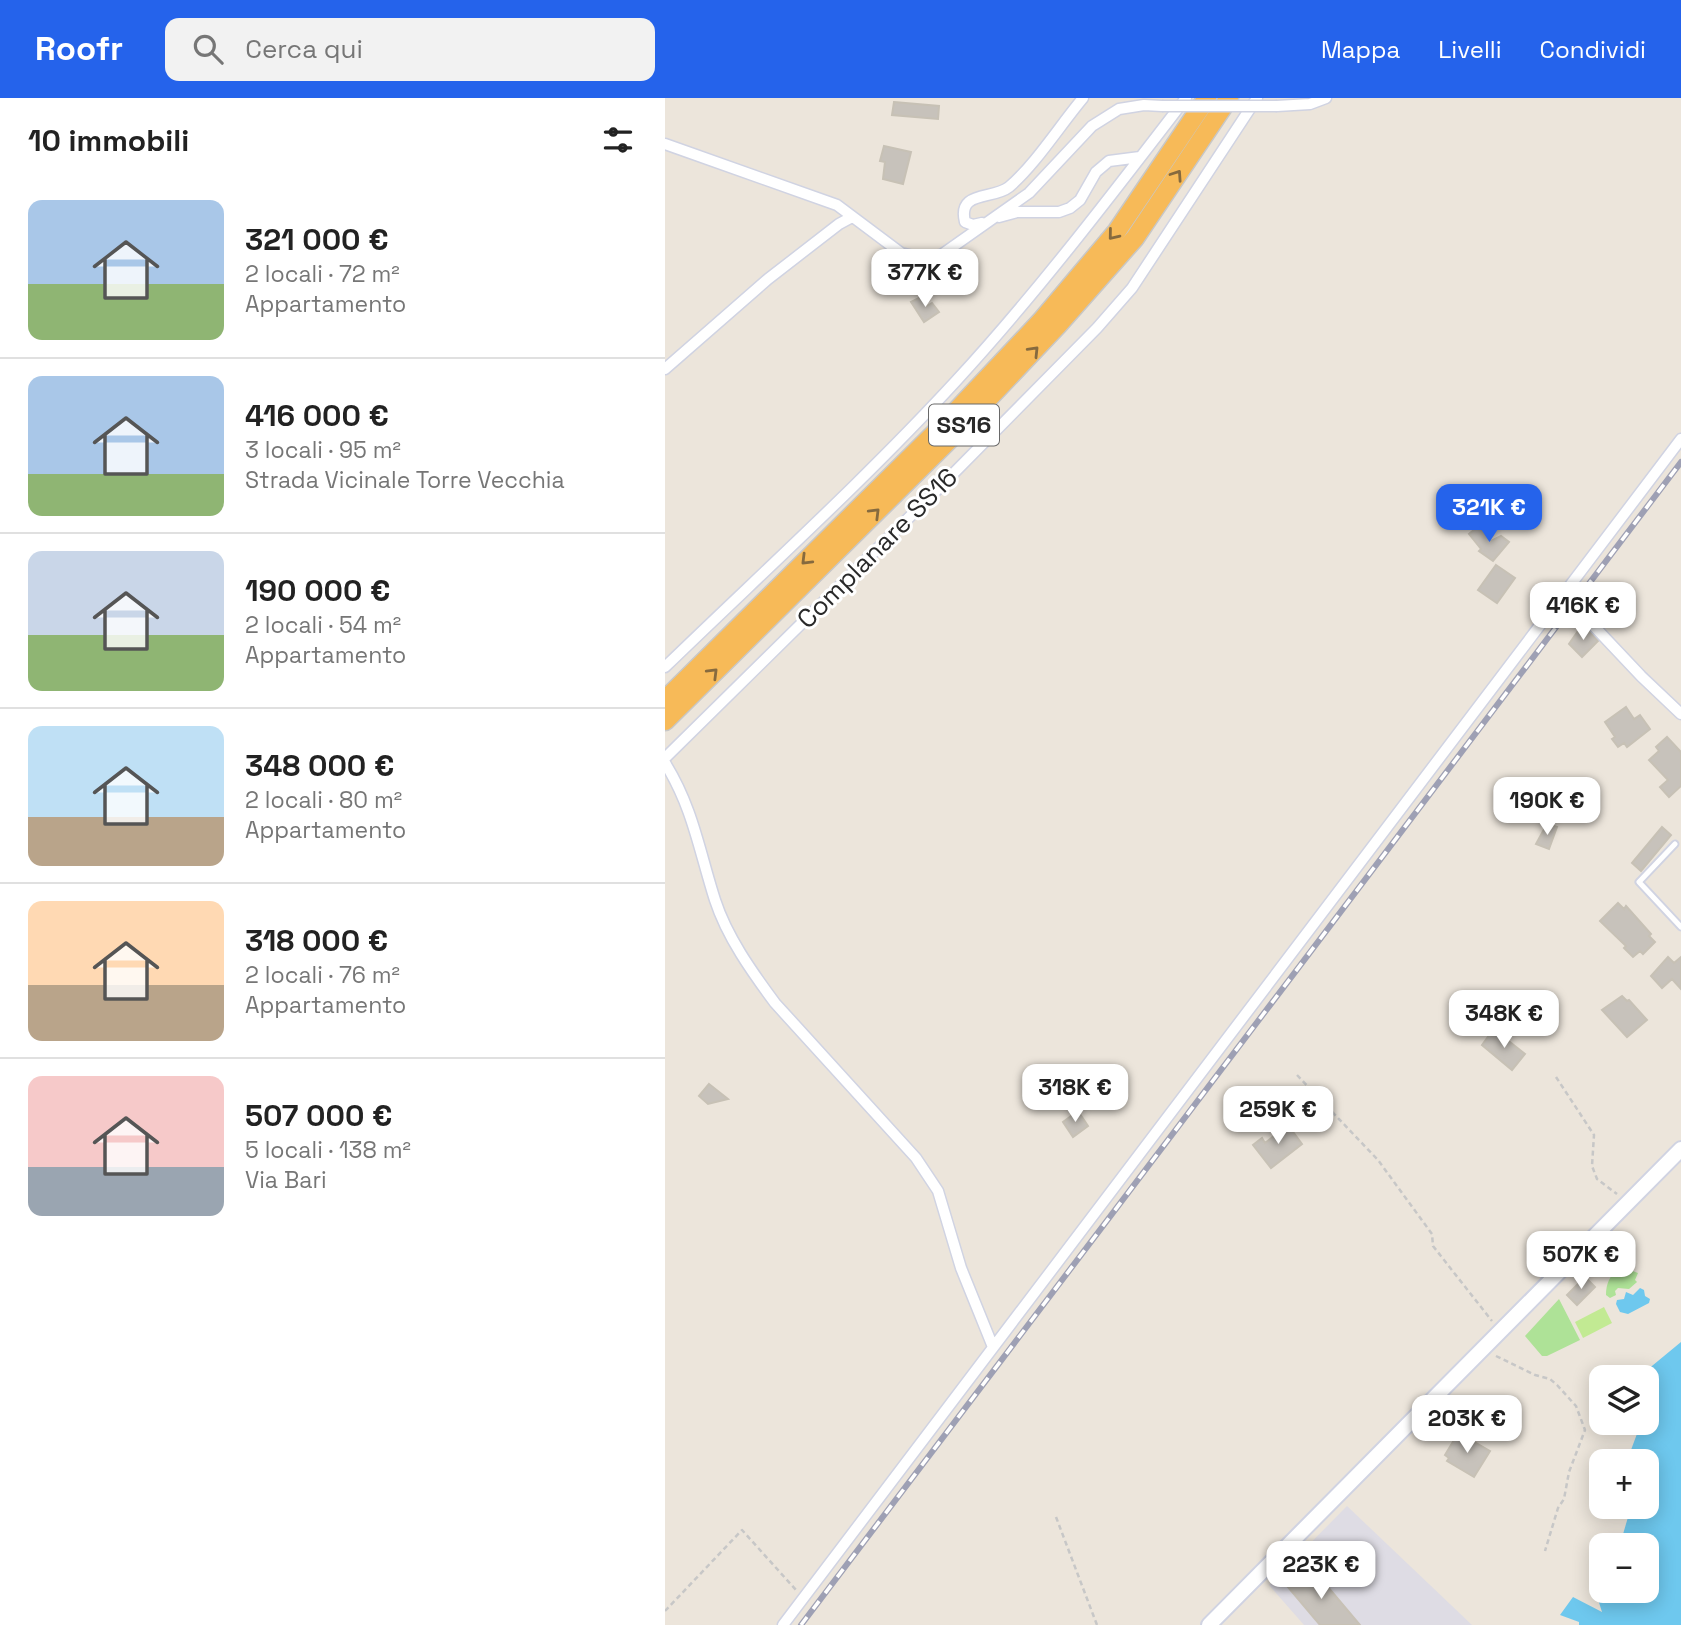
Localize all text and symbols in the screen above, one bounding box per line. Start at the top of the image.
search box [165,18,655,81]
text: Roofr [35,28,123,70]
icon: search [189,30,227,68]
text: Cerca qui [245,32,363,66]
text: Mappa [1321,34,1400,65]
text: Livelli [1438,34,1502,65]
text: Condividi [1540,34,1646,65]
text: 10 immobili [28,121,189,160]
icon: filters [599,121,637,159]
one-way arrow [1169,169,1182,182]
text: 321 000 € [245,220,389,259]
one-way arrow [1109,227,1122,240]
icon: home [84,228,168,312]
pin: 377K € [868,250,982,309]
text: 377K € [887,257,963,287]
text: 2 locali · 72 m² [245,259,400,289]
text: Appartamento [245,289,406,319]
one-way arrow [1026,346,1039,359]
text: 416 000 € [245,396,389,435]
icon: home [84,404,168,488]
road number: SS16 [929,404,999,446]
text: 3 locali · 95 m² [245,435,401,465]
street label: Complanare SS16 [789,460,965,636]
text: Strada Vicinale Torre Vecchia [245,465,565,495]
pin: 321K € [1432,484,1546,544]
text: 321K € [1452,492,1526,522]
one-way arrow [867,509,880,522]
one-way arrow [801,552,814,565]
text: 190 000 € [245,571,390,610]
icon: home [84,579,168,663]
pin: 416K € [1526,582,1640,642]
text: 416K € [1546,590,1620,620]
text: 2 locali · 54 m² [245,610,401,640]
text: Appartamento [245,640,406,670]
one-way arrow [705,669,718,682]
text: 348 000 € [245,746,394,785]
icon: home [84,754,168,838]
pin: 190K € [1490,778,1604,837]
text: 2 locali · 80 m² [245,785,402,815]
text: 190K € [1509,785,1585,815]
text: Appartamento [245,815,406,845]
text: 318 000 € [245,921,388,960]
icon: home [84,929,168,1013]
text: 2 locali · 76 m² [245,960,400,990]
text: Appartamento [245,990,406,1020]
pin: 348K € [1447,990,1561,1050]
text: 348K € [1465,998,1543,1028]
pin: 318K € [1018,1065,1132,1124]
text: 318K € [1038,1072,1112,1102]
pin: 259K € [1221,1086,1335,1146]
text: 259K € [1239,1094,1317,1124]
text: 507 000 € [245,1096,392,1135]
icon: home [84,1104,168,1188]
text: 5 locali · 138 m² [245,1135,411,1165]
text: Via Bari [245,1165,327,1195]
pin: 507K € [1524,1232,1638,1291]
text: 507K € [1543,1239,1619,1269]
map controls [1589,1365,1659,1603]
button: layers [1589,1365,1659,1435]
pin: 203K € [1410,1396,1524,1455]
text: 203K € [1428,1403,1506,1433]
button: + [1589,1449,1659,1519]
button: − [1589,1533,1659,1603]
pin: 223K € [1264,1542,1378,1601]
text: 223K € [1282,1549,1360,1579]

